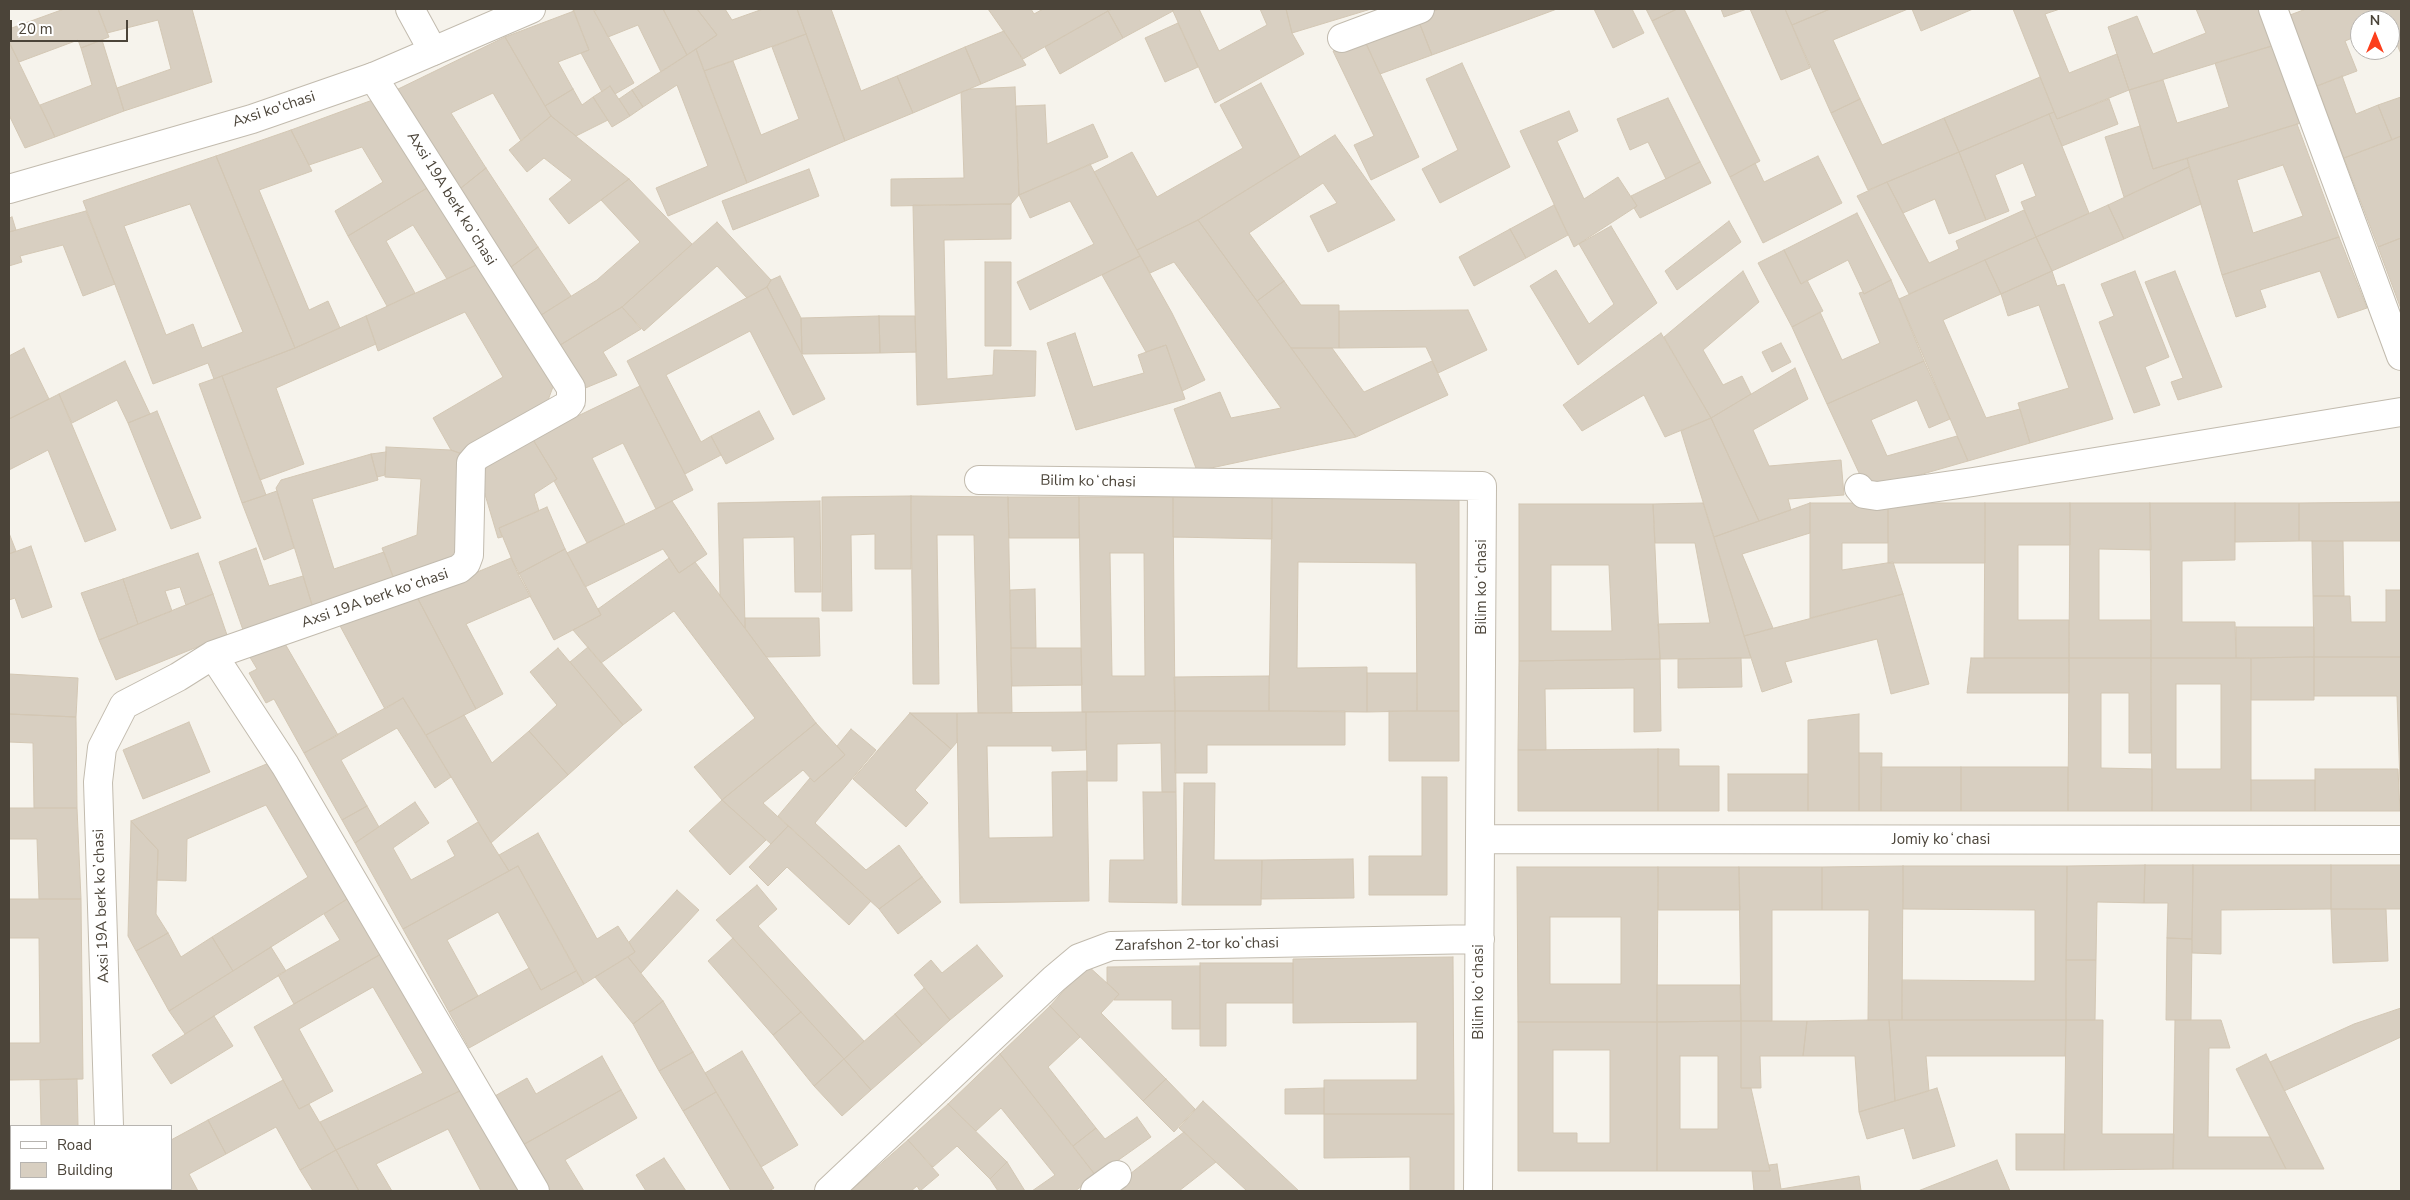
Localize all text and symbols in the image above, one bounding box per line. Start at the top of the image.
scale bar [12,10,130,42]
north arrow [2350,10,2400,60]
text: N [2370,11,2380,30]
text: 20 m [18,19,53,39]
street label: Axsi ko'chasi [230,88,318,132]
street label: Аxsi 19А berk koʼchasi [403,129,499,269]
street label: Bilim koʻchasi [1040,472,1136,492]
street label: Bilim koʻchasi [1473,539,1491,635]
street label: Аxsi 19А berk koʼchasi [299,565,451,633]
street label: Аxsi 19А berk koʼchasi [90,829,114,983]
street label: Jomiy koʻchasi [1892,831,1990,849]
street label: Zarafshon 2-tor koʼchasi [1115,935,1279,955]
street label: Bilim koʻchasi [1470,944,1488,1040]
legend [10,1125,172,1190]
text: Road [57,1135,92,1155]
text: Building [57,1160,113,1180]

